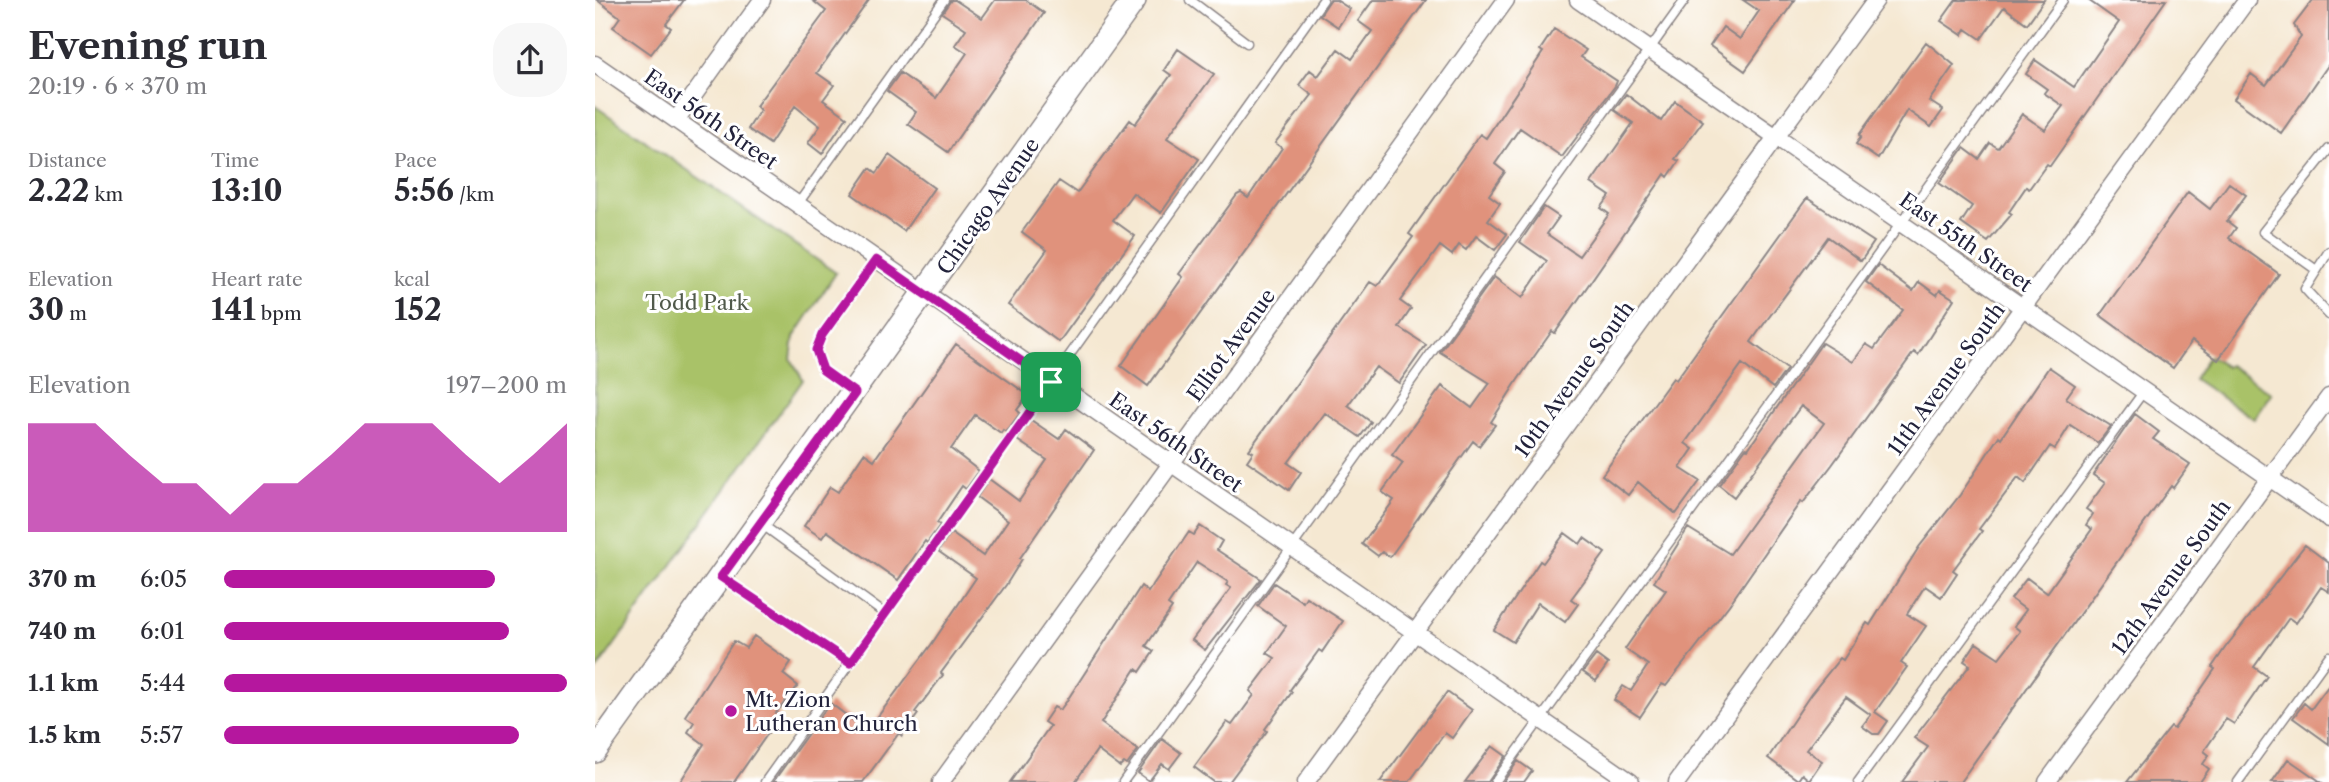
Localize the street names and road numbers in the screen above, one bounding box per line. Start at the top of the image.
street label: East 56th Street [640,64,783,175]
street label: Chicago Avenue [932,133,1044,279]
street label: East 55th Street [1895,187,2038,297]
street label: Elliot Avenue [1182,284,1280,406]
street label: 10th Avenue South [1509,296,1639,462]
street label: 11th Avenue South [1882,298,2010,460]
street label: East 56th Street [1105,387,1248,498]
street label: 12th Avenue South [2106,495,2236,659]

